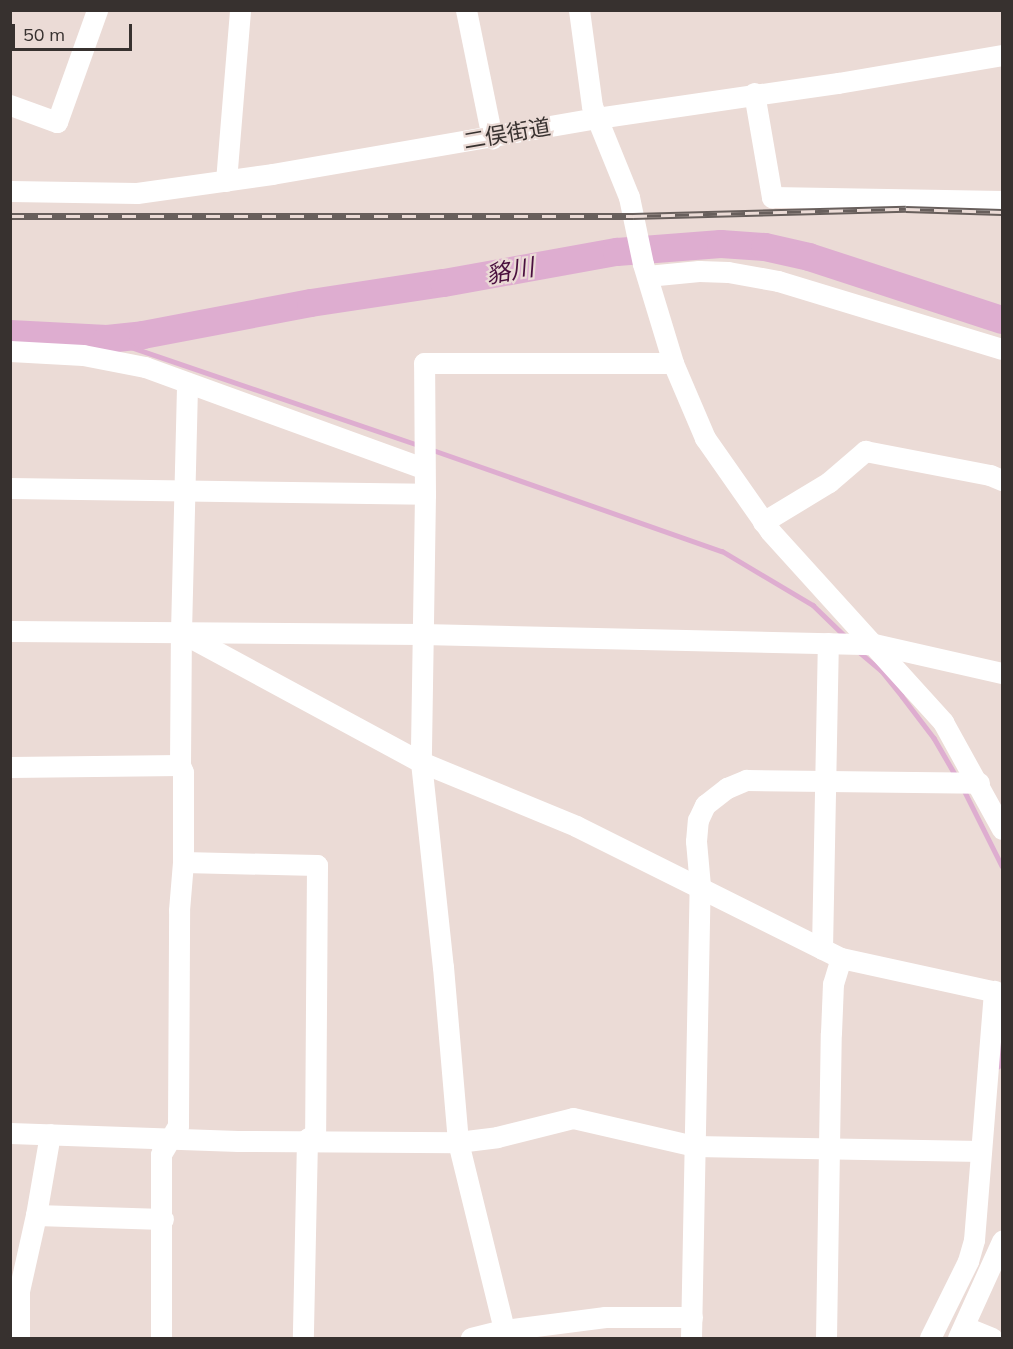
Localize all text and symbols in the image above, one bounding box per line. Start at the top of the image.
scale bar [15,12,135,50]
text: 50 m [23,23,65,46]
street label: 二俣街道 [461,113,553,155]
water label: 貉川 [484,253,536,289]

